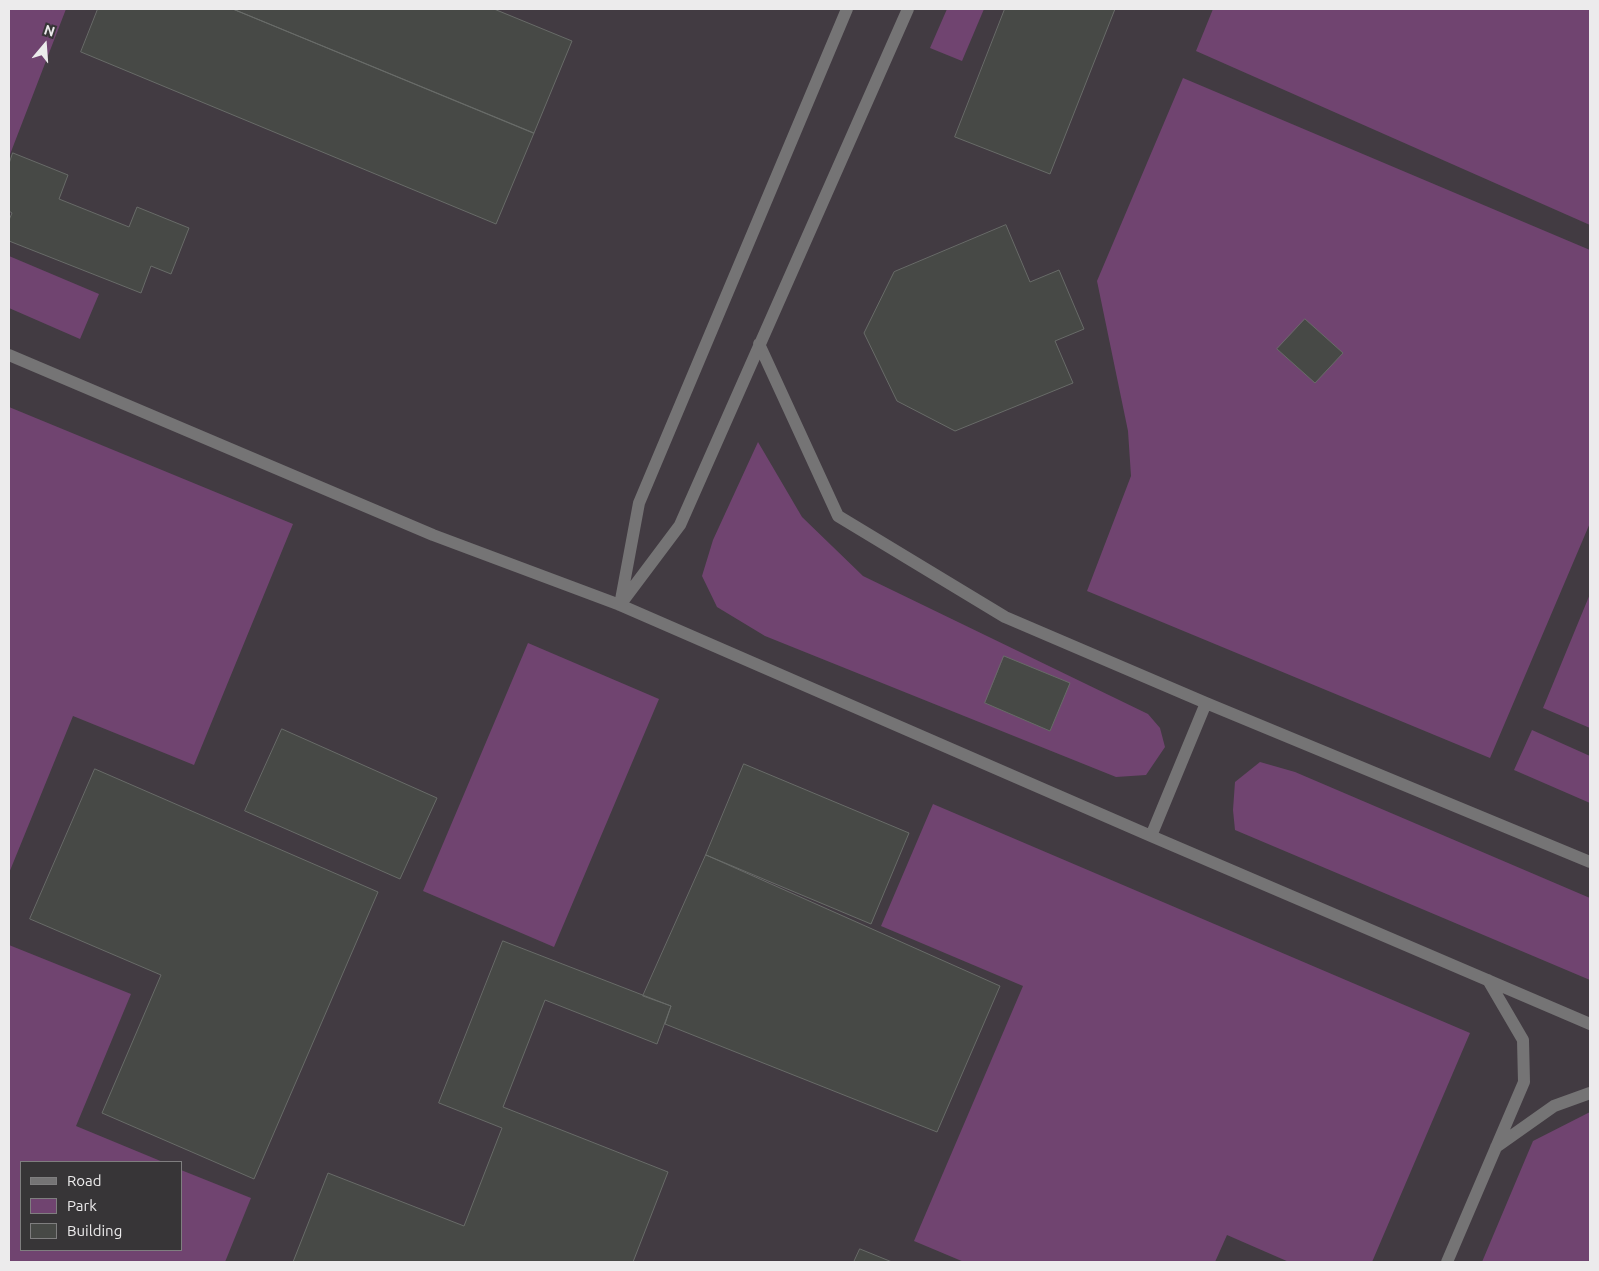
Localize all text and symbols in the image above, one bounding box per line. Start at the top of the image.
north arrow [20,20,70,70]
text: N [42,22,57,40]
legend [20,1161,182,1251]
text: Road [67,1172,102,1189]
text: Park [67,1197,97,1214]
text: Building [67,1222,122,1239]

